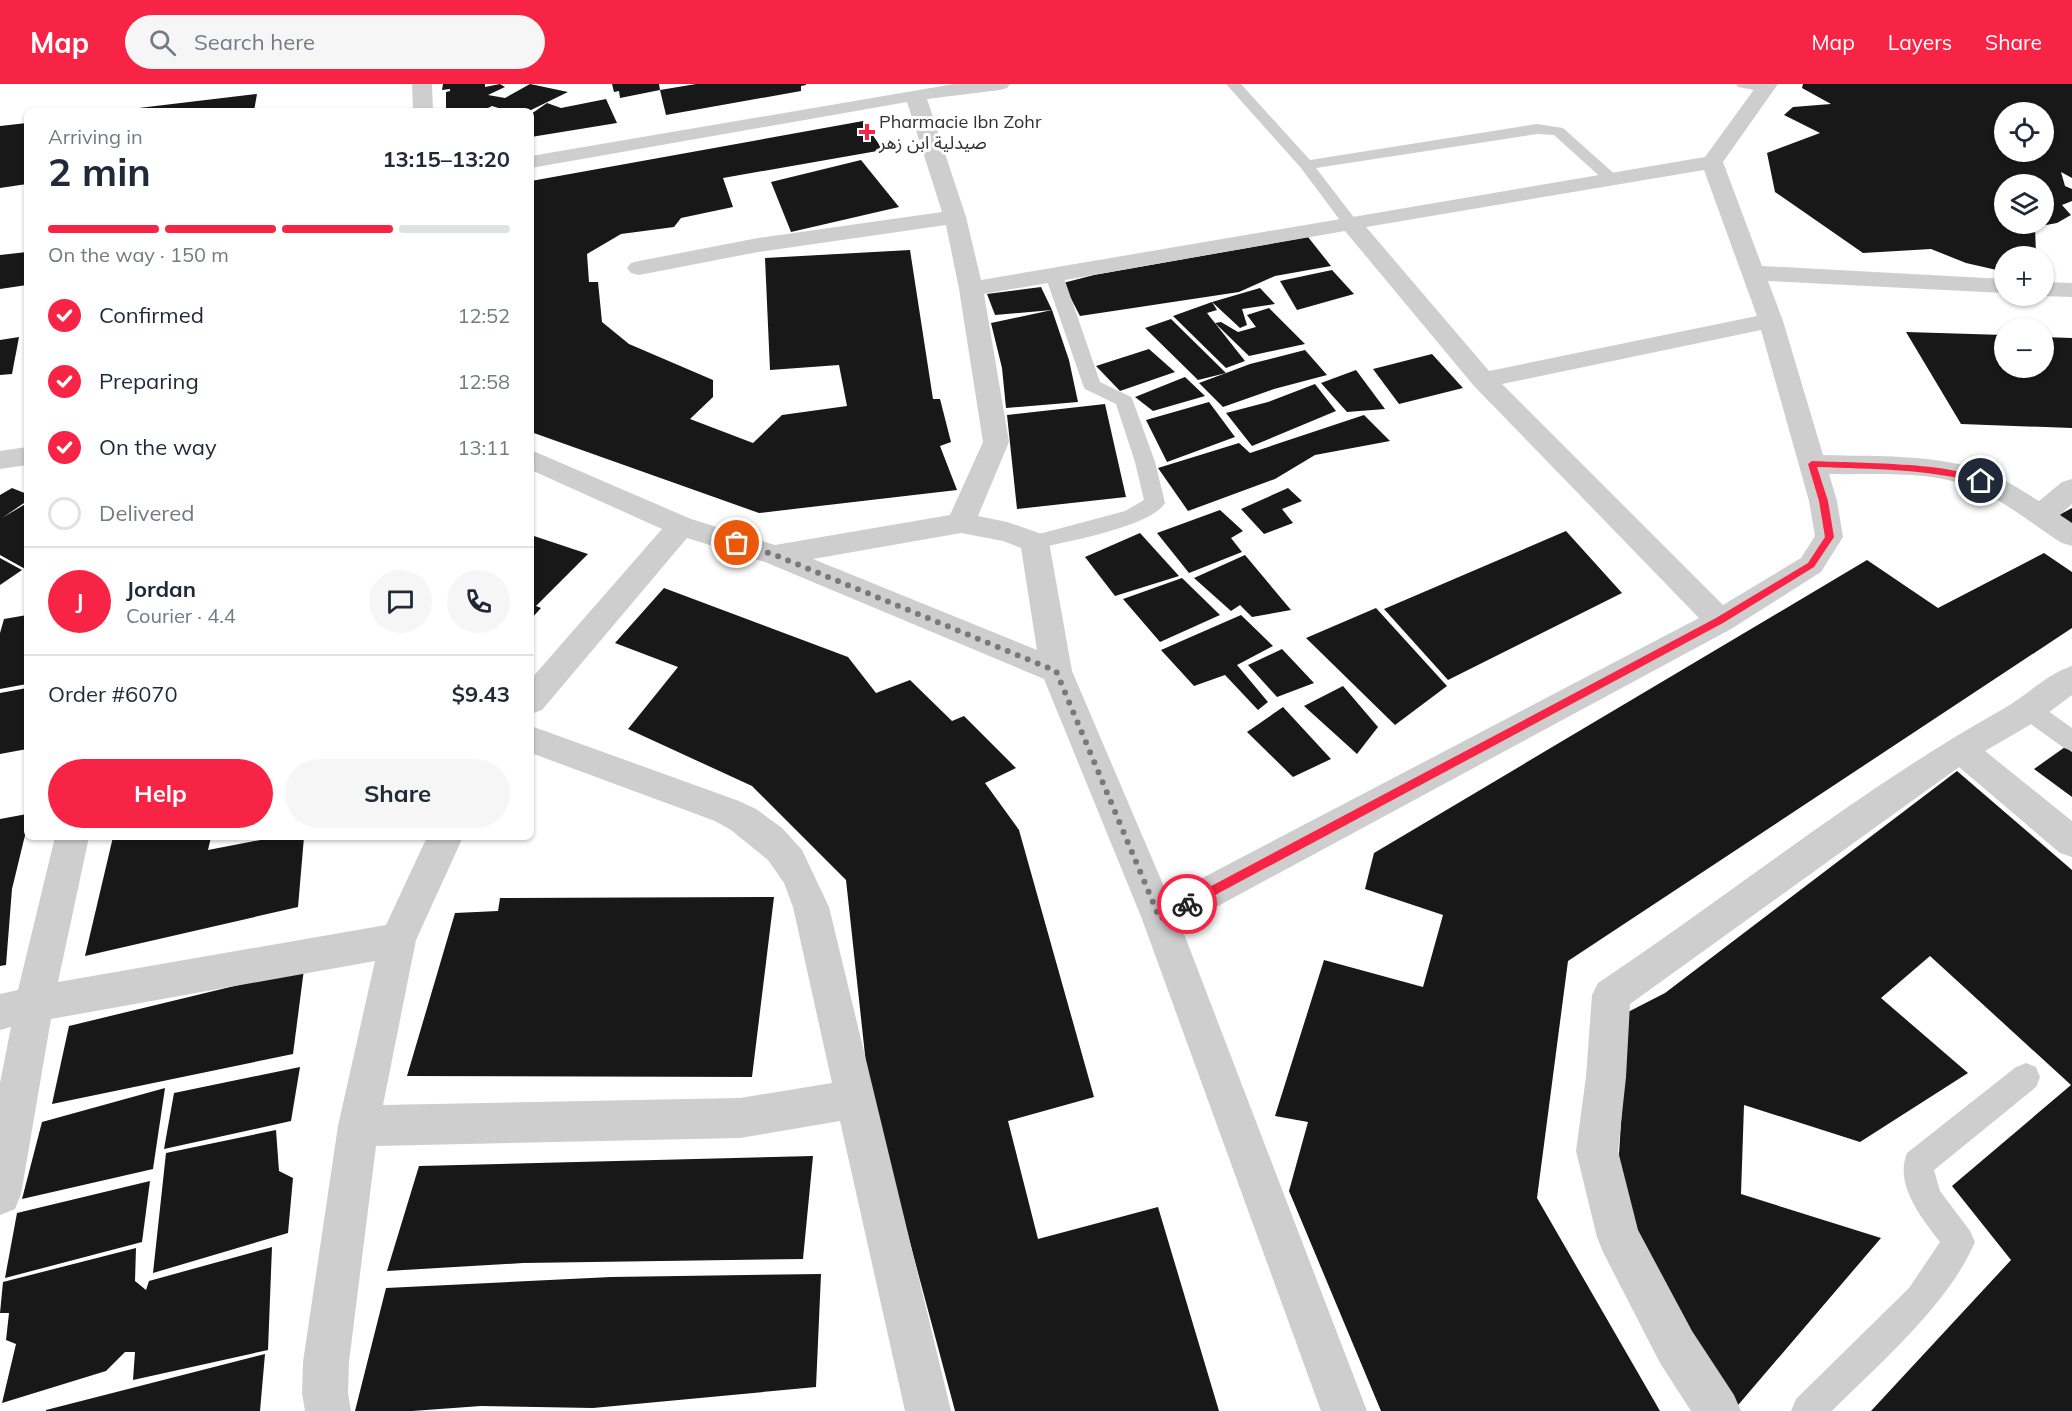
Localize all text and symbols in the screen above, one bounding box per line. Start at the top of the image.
search box [125,15,545,69]
text: Map [30,25,89,60]
icon: search [146,26,179,59]
text: Search here [194,28,315,56]
text: Map [1812,29,1855,55]
text: Layers [1888,29,1952,55]
text: Share [1985,29,2042,55]
map controls [1994,102,2054,378]
button: locate [1994,102,2054,162]
place label: Pharmacie Ibn Zohr صيدلية ابن زهر [878,110,1042,154]
text: Arriving in [48,124,143,149]
marker: Pharmacie Ibn Zohr صيدلية ابن زهر [860,125,874,139]
text: 13:15–13:20 [382,145,510,173]
text: 2 min [48,147,151,196]
button: layers [1994,174,2054,234]
text: On the way · 150 m [48,242,229,267]
button: + [1994,246,2054,306]
icon: check [48,299,81,332]
text: Confirmed [99,301,204,329]
text: 12:52 [457,303,510,328]
button: − [1994,318,2054,378]
icon: check [48,365,81,398]
text: Preparing [99,367,199,395]
text: 12:58 [457,369,510,394]
icon: check [48,431,81,464]
text: On the way [99,433,217,461]
text: 13:11 [457,435,510,460]
pin [1955,455,2006,506]
icon: home [1964,464,1997,497]
text: Delivered [99,499,194,527]
pin [711,517,762,568]
icon: bag [720,526,753,559]
button: chat [369,570,432,633]
button: phone [447,570,510,633]
text: Jordan [126,575,196,603]
text: J [76,587,83,615]
text: Courier · 4.4 [126,603,236,628]
text: Order #6070 [48,680,178,708]
text: $9.43 [452,680,510,708]
button: Help [48,759,273,828]
button: Share [285,759,510,828]
courier [1157,874,1217,934]
icon: bike [1171,888,1204,921]

